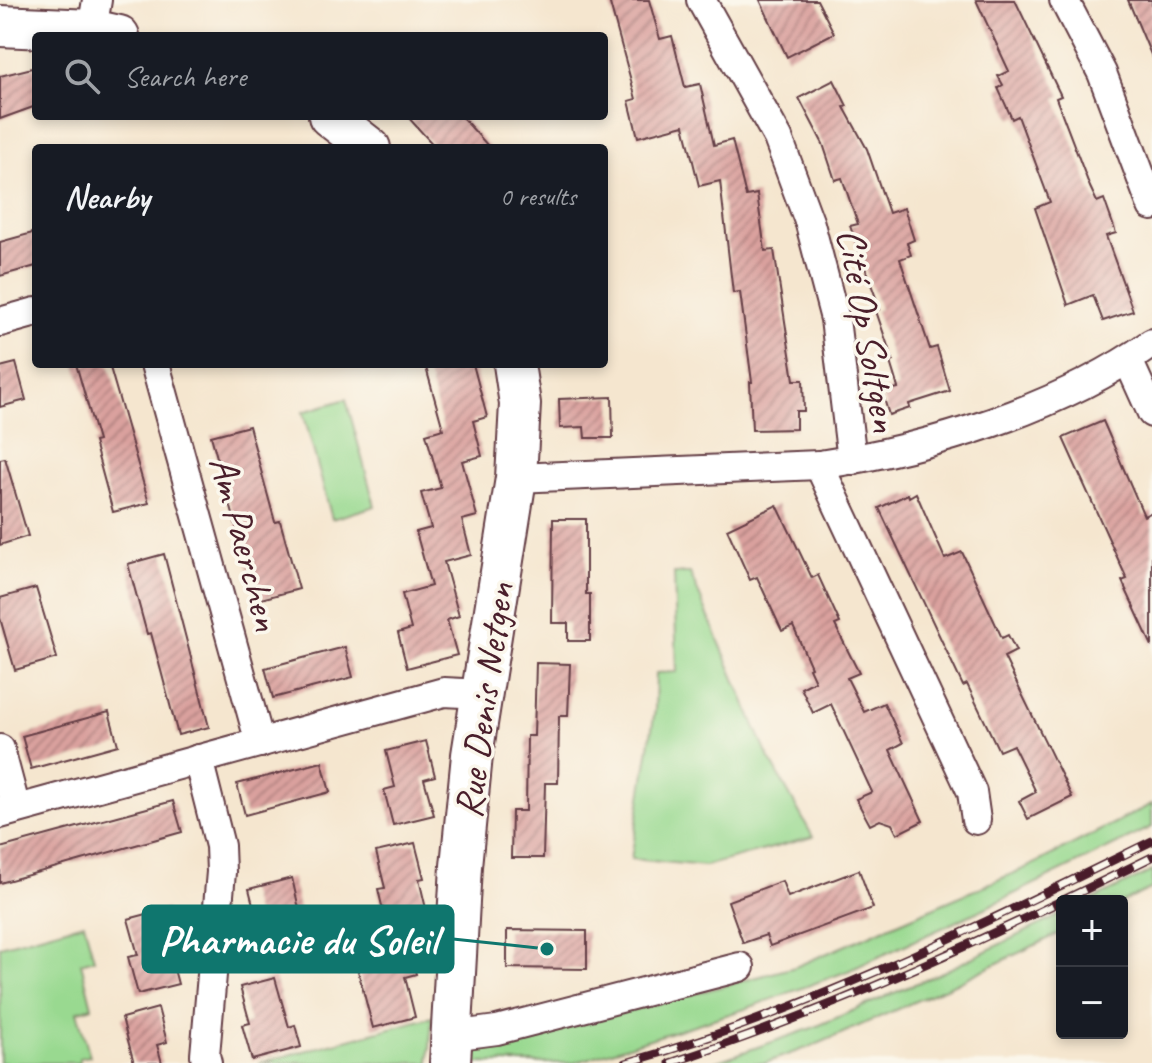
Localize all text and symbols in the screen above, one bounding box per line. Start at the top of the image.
search box [32,32,608,120]
icon: search [60,54,104,98]
text: Search here [124,57,246,95]
text: Nearby [64,175,150,218]
text: 0 results [500,180,576,213]
street label: Cité Op Soltgen [826,225,911,437]
street label: Am Paerchen [198,451,293,637]
street label: Rue Denis Netgen [443,578,525,821]
map controls [1056,895,1128,1039]
button: + [1056,895,1128,967]
callout: Pharmacie du Soleil [143,906,453,972]
text: Pharmacie du Soleil [159,914,446,967]
button: − [1056,967,1128,1039]

